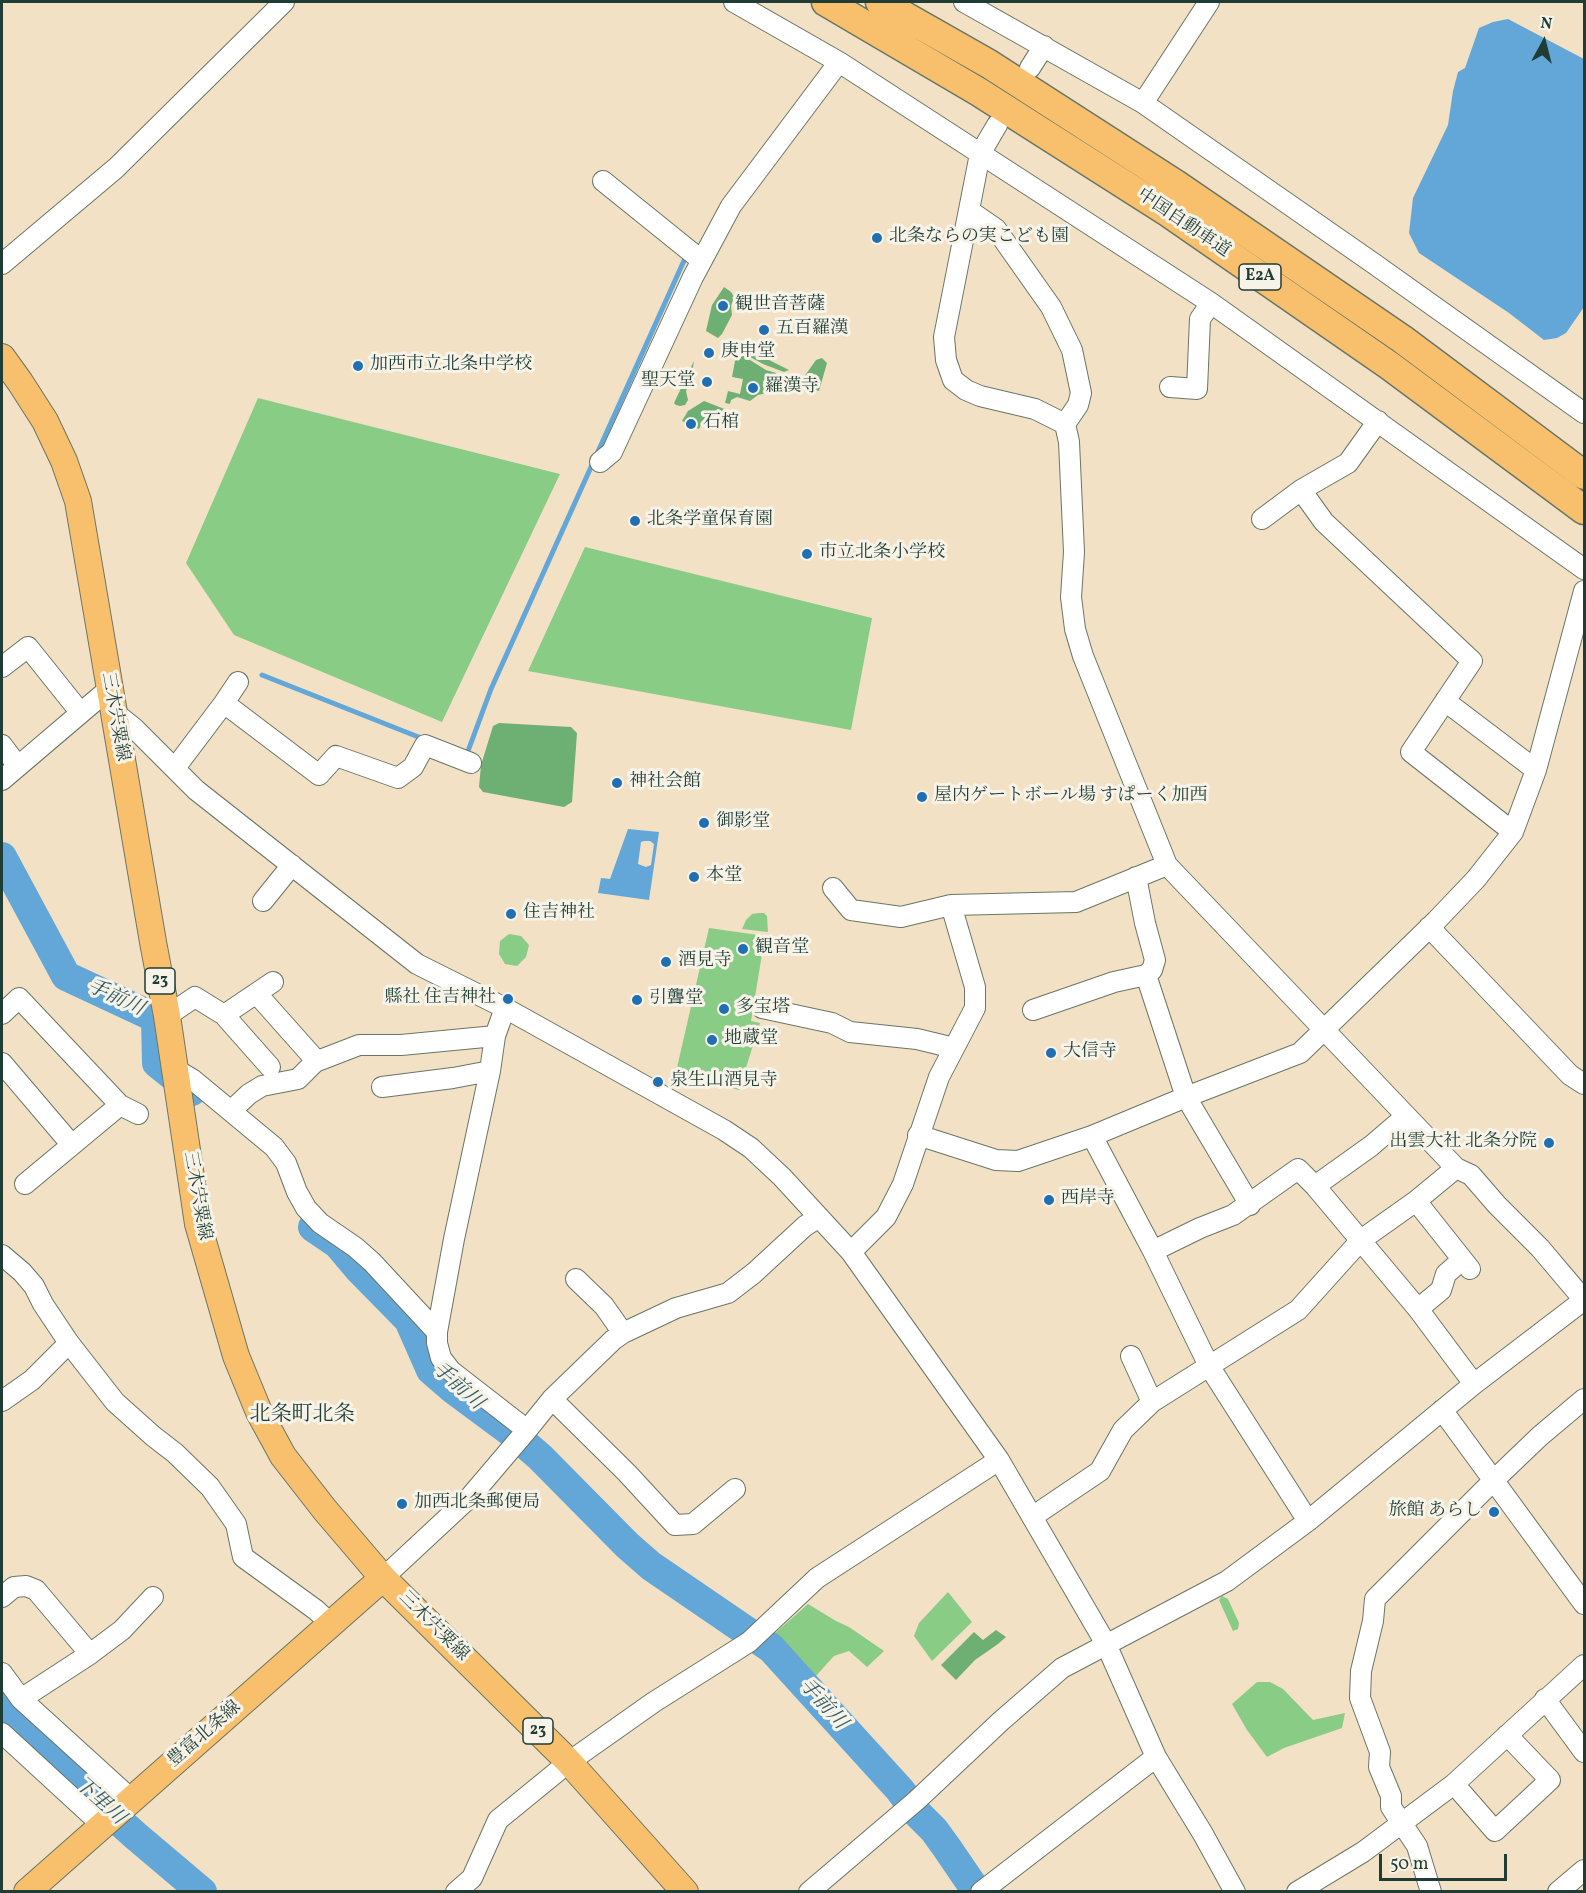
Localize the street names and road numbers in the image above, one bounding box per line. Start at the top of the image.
street label: 中国自動車道 [1132,185,1234,263]
road number: E2A [1239,264,1281,290]
street label: 三木宍粟線 [96,671,132,763]
road number: 23 [145,968,175,994]
street label: 三木宍粟線 [178,1150,214,1242]
street label: 三木宍粟線 [394,1588,472,1666]
street label: 豊富北条線 [164,1697,246,1773]
road number: 23 [523,1718,553,1744]

